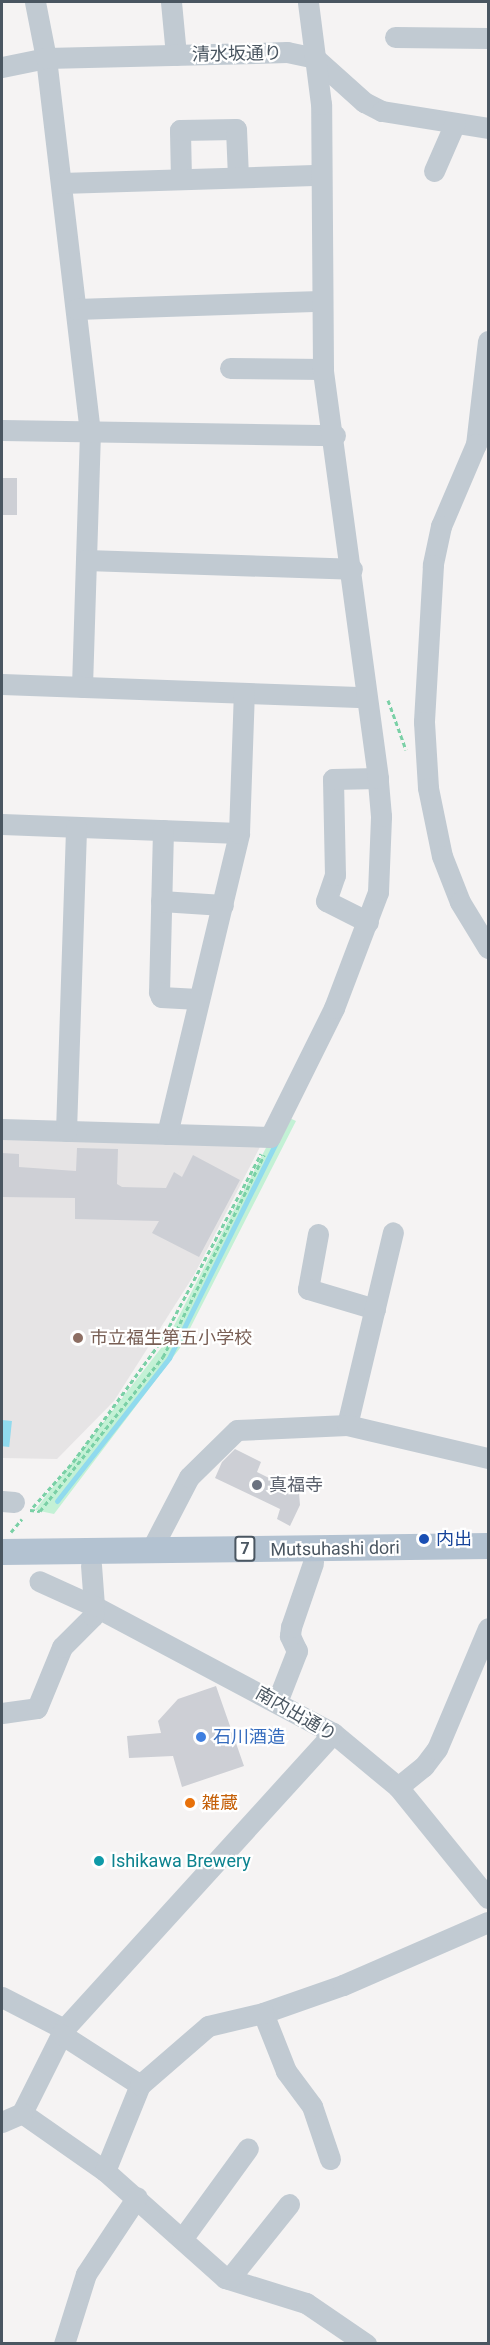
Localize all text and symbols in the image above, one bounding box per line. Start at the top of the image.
street label: 清水坂通り [192,42,282,66]
place label: 市立福生第五小学校 [90,1327,252,1349]
marker: 市立福生第五小学校 [71,1331,85,1345]
place label: 真福寺 [269,1474,323,1496]
marker: 真福寺 [250,1478,264,1492]
place label: 内出 [436,1528,472,1550]
marker: 内出 [417,1532,431,1546]
road number: 7 [233,1536,257,1562]
street label: Mutsuhashi dori [270,1537,400,1561]
street label: 南内出通り [252,1682,340,1746]
place label: 石川酒造 [213,1726,285,1748]
marker: 石川酒造 [194,1730,208,1744]
place label: 雑蔵 [202,1792,238,1814]
marker: 雑蔵 [183,1796,197,1810]
place label: Ishikawa Brewery [111,1850,251,1872]
marker: Ishikawa Brewery [92,1854,106,1868]

